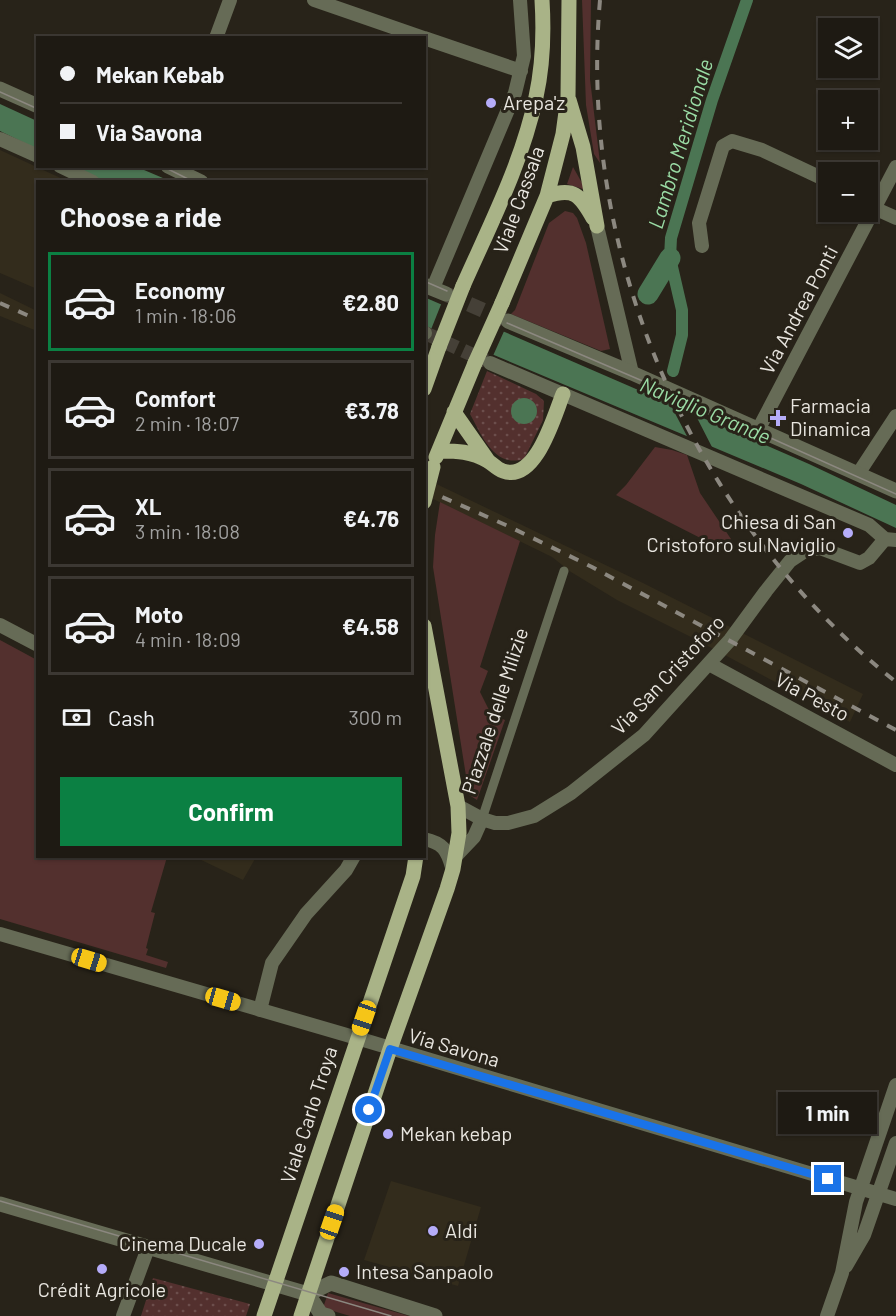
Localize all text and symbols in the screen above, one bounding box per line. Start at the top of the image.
map controls [818,18,878,222]
button: layers [818,18,878,78]
water label: Lambro Meridionale [642,56,717,231]
text: Mekan Kebab [96,61,225,87]
place label: Arepa'z [503,90,565,114]
button: + [818,90,878,150]
marker: Arepa'z [484,96,498,110]
text: Via Savona [96,119,202,145]
street label: Viale Cassala [488,143,549,257]
button: − [818,162,878,222]
text: Choose a ride [60,200,222,232]
street label: Via Andrea Ponti [754,241,842,378]
icon: car [63,275,117,329]
text: Economy [135,277,225,303]
text: €2.80 [342,289,399,315]
text: 1 min · 18:06 [135,303,236,327]
water label: Naviglio Grande [637,371,775,448]
icon: car [63,383,117,437]
text: Comfort [135,385,216,411]
place label: Farmacia Dinamica [790,393,871,440]
text: €3.78 [344,397,399,423]
text: 2 min · 18:07 [135,411,239,435]
marker: Farmacia Dinamica [771,411,785,425]
icon: car [63,491,117,545]
text: XL [135,493,161,519]
text: €4.76 [343,505,399,531]
place label: Chiesa di San Cristoforo sul Naviglio [647,509,836,556]
text: 3 min · 18:08 [135,519,240,543]
marker: Chiesa di San Cristoforo sul Naviglio [841,526,855,540]
icon: car [63,599,117,653]
text: Moto [135,601,183,627]
street label: Via San Cristoforo [606,610,729,739]
text: €4.58 [342,613,399,639]
street label: Piazzale delle Milizie [456,624,532,797]
text: 4 min · 18:09 [135,627,241,651]
street label: Via Pesto [771,667,854,726]
icon: cash [60,701,93,734]
text: Cash [108,704,155,730]
text: 300 m [349,705,402,729]
button: Confirm [60,777,402,846]
car [69,946,109,974]
car [203,985,243,1013]
car [350,998,378,1038]
street label: Via Savona [406,1023,503,1072]
street label: Viale Carlo Troya [275,1043,341,1186]
callout: 1 min [778,1092,878,1134]
route start [355,1096,382,1123]
text: 1 min [806,1101,849,1125]
place label: Mekan kebap [400,1121,512,1145]
marker: Mekan kebap [381,1127,395,1141]
route end [814,1165,841,1192]
car [318,1202,346,1242]
place label: Aldi [445,1218,478,1242]
marker: Aldi [426,1224,440,1238]
place label: Cinema Ducale [119,1231,247,1255]
marker: Cinema Ducale [252,1237,266,1251]
place label: Intesa Sanpaolo [356,1259,494,1283]
marker: Crédit Agricole [95,1262,109,1276]
marker: Intesa Sanpaolo [337,1265,351,1279]
place label: Crédit Agricole [38,1277,166,1301]

